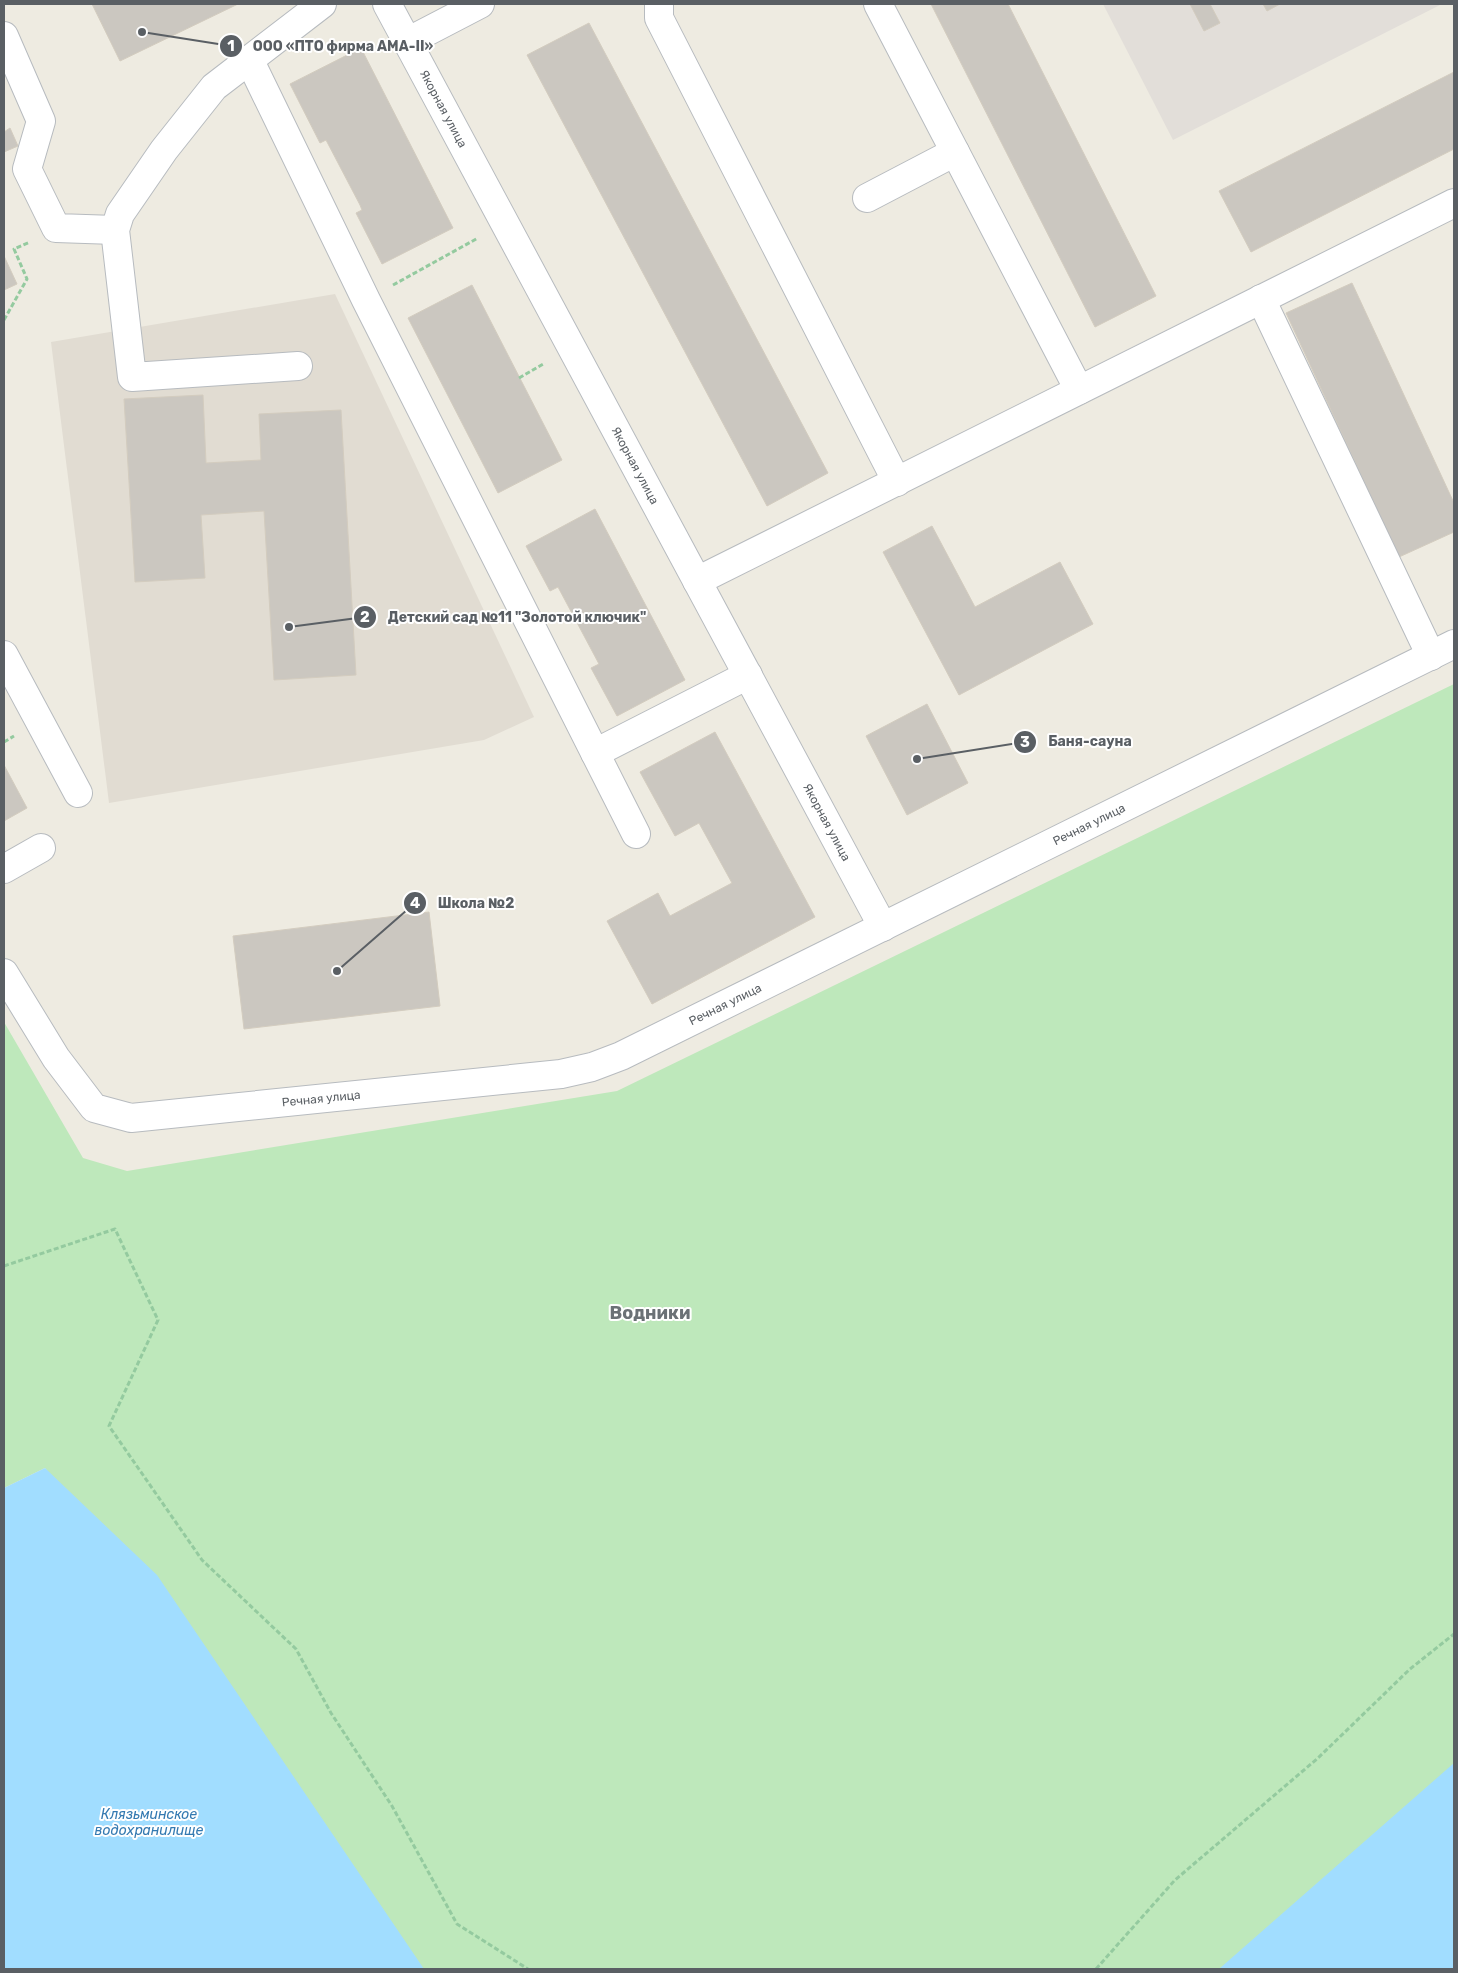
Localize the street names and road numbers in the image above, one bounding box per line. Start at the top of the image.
street label: Якорная улица [417,68,470,150]
street label: Якорная улица [608,424,662,507]
street label: Якорная улица [800,781,853,864]
street label: Речная улица [1051,801,1128,848]
street label: Речная улица [687,981,764,1028]
street label: Речная улица [281,1088,361,1110]

